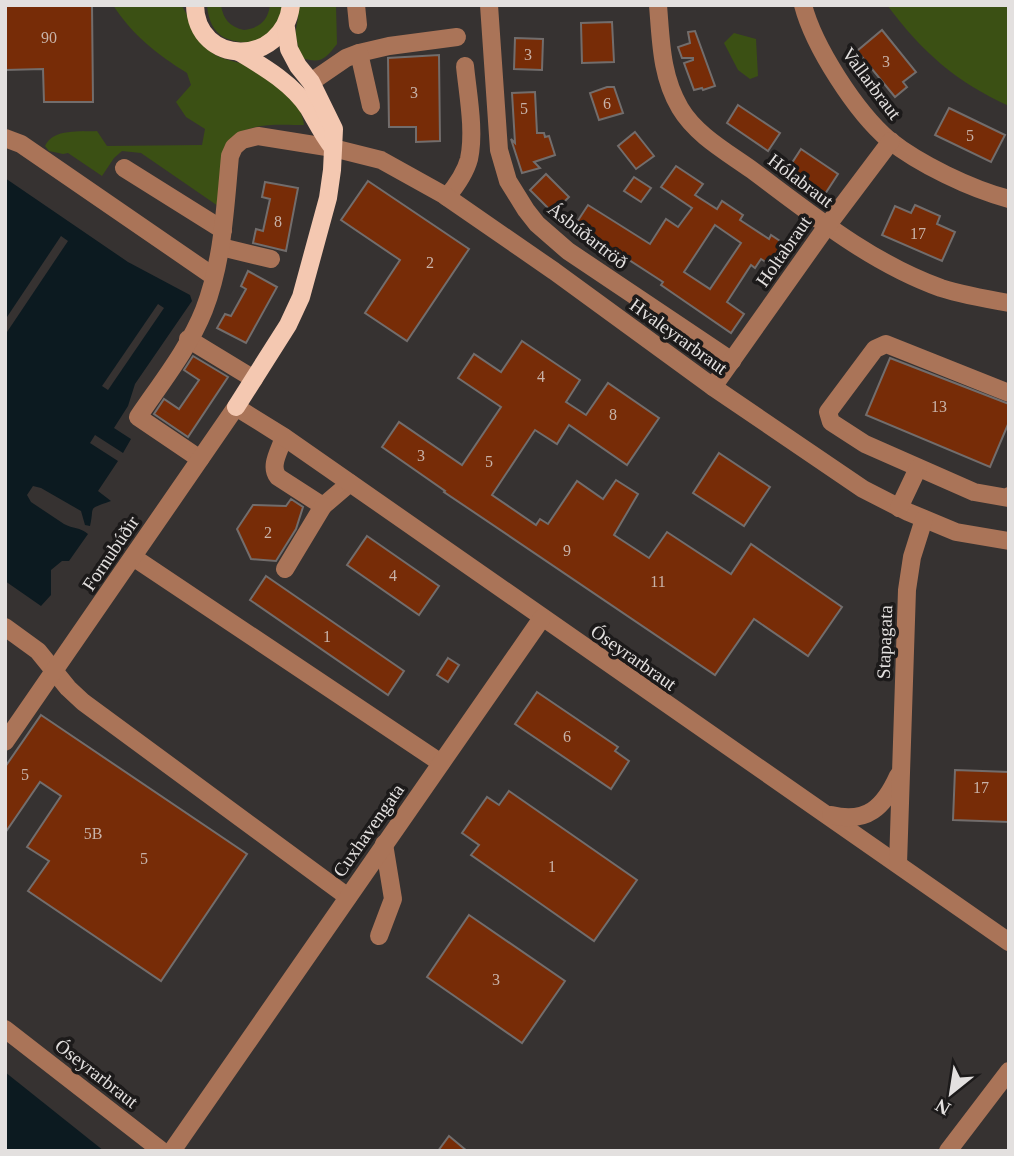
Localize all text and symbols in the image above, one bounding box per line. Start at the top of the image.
house number: 90 [41,29,57,46]
street label: Vallarbraut [838,43,906,124]
house number: 3 [524,46,532,63]
house number: 3 [882,53,890,70]
house number: 3 [410,84,418,101]
house number: 6 [603,95,611,112]
house number: 5 [520,100,528,117]
house number: 5 [966,127,974,144]
street label: Hólabraut [764,149,838,212]
street label: Ásbúðartröð [544,198,632,273]
street label: Holtabraut [752,211,816,291]
house number: 8 [274,213,282,230]
house number: 17 [910,225,926,242]
house number: 2 [426,254,434,271]
street label: Hvaleyrarbraut [626,294,732,379]
house number: 4 [537,368,545,385]
house number: 13 [931,398,947,415]
house number: 8 [609,406,617,423]
house number: 3 [417,447,425,464]
house number: 5 [485,453,493,470]
street label: Fornubúðir [78,511,143,595]
house number: 2 [264,524,272,541]
house number: 9 [563,542,571,559]
house number: 4 [389,567,397,584]
house number: 11 [650,573,666,590]
street label: Stapagata [873,604,896,679]
street label: Óseyrarbraut [587,620,681,695]
house number: 1 [323,628,331,645]
house number: 6 [563,728,571,745]
house number: 5 [21,766,29,783]
street label: Cuxhavengata [329,779,409,881]
house number: 17 [973,779,989,796]
house number: 5B [84,825,102,842]
house number: 5 [140,850,148,867]
house number: 1 [548,858,556,875]
house number: 3 [492,971,500,988]
street label: Óseyrarbraut [51,1035,143,1113]
north arrow [916,1058,986,1128]
text: N [931,1095,954,1120]

